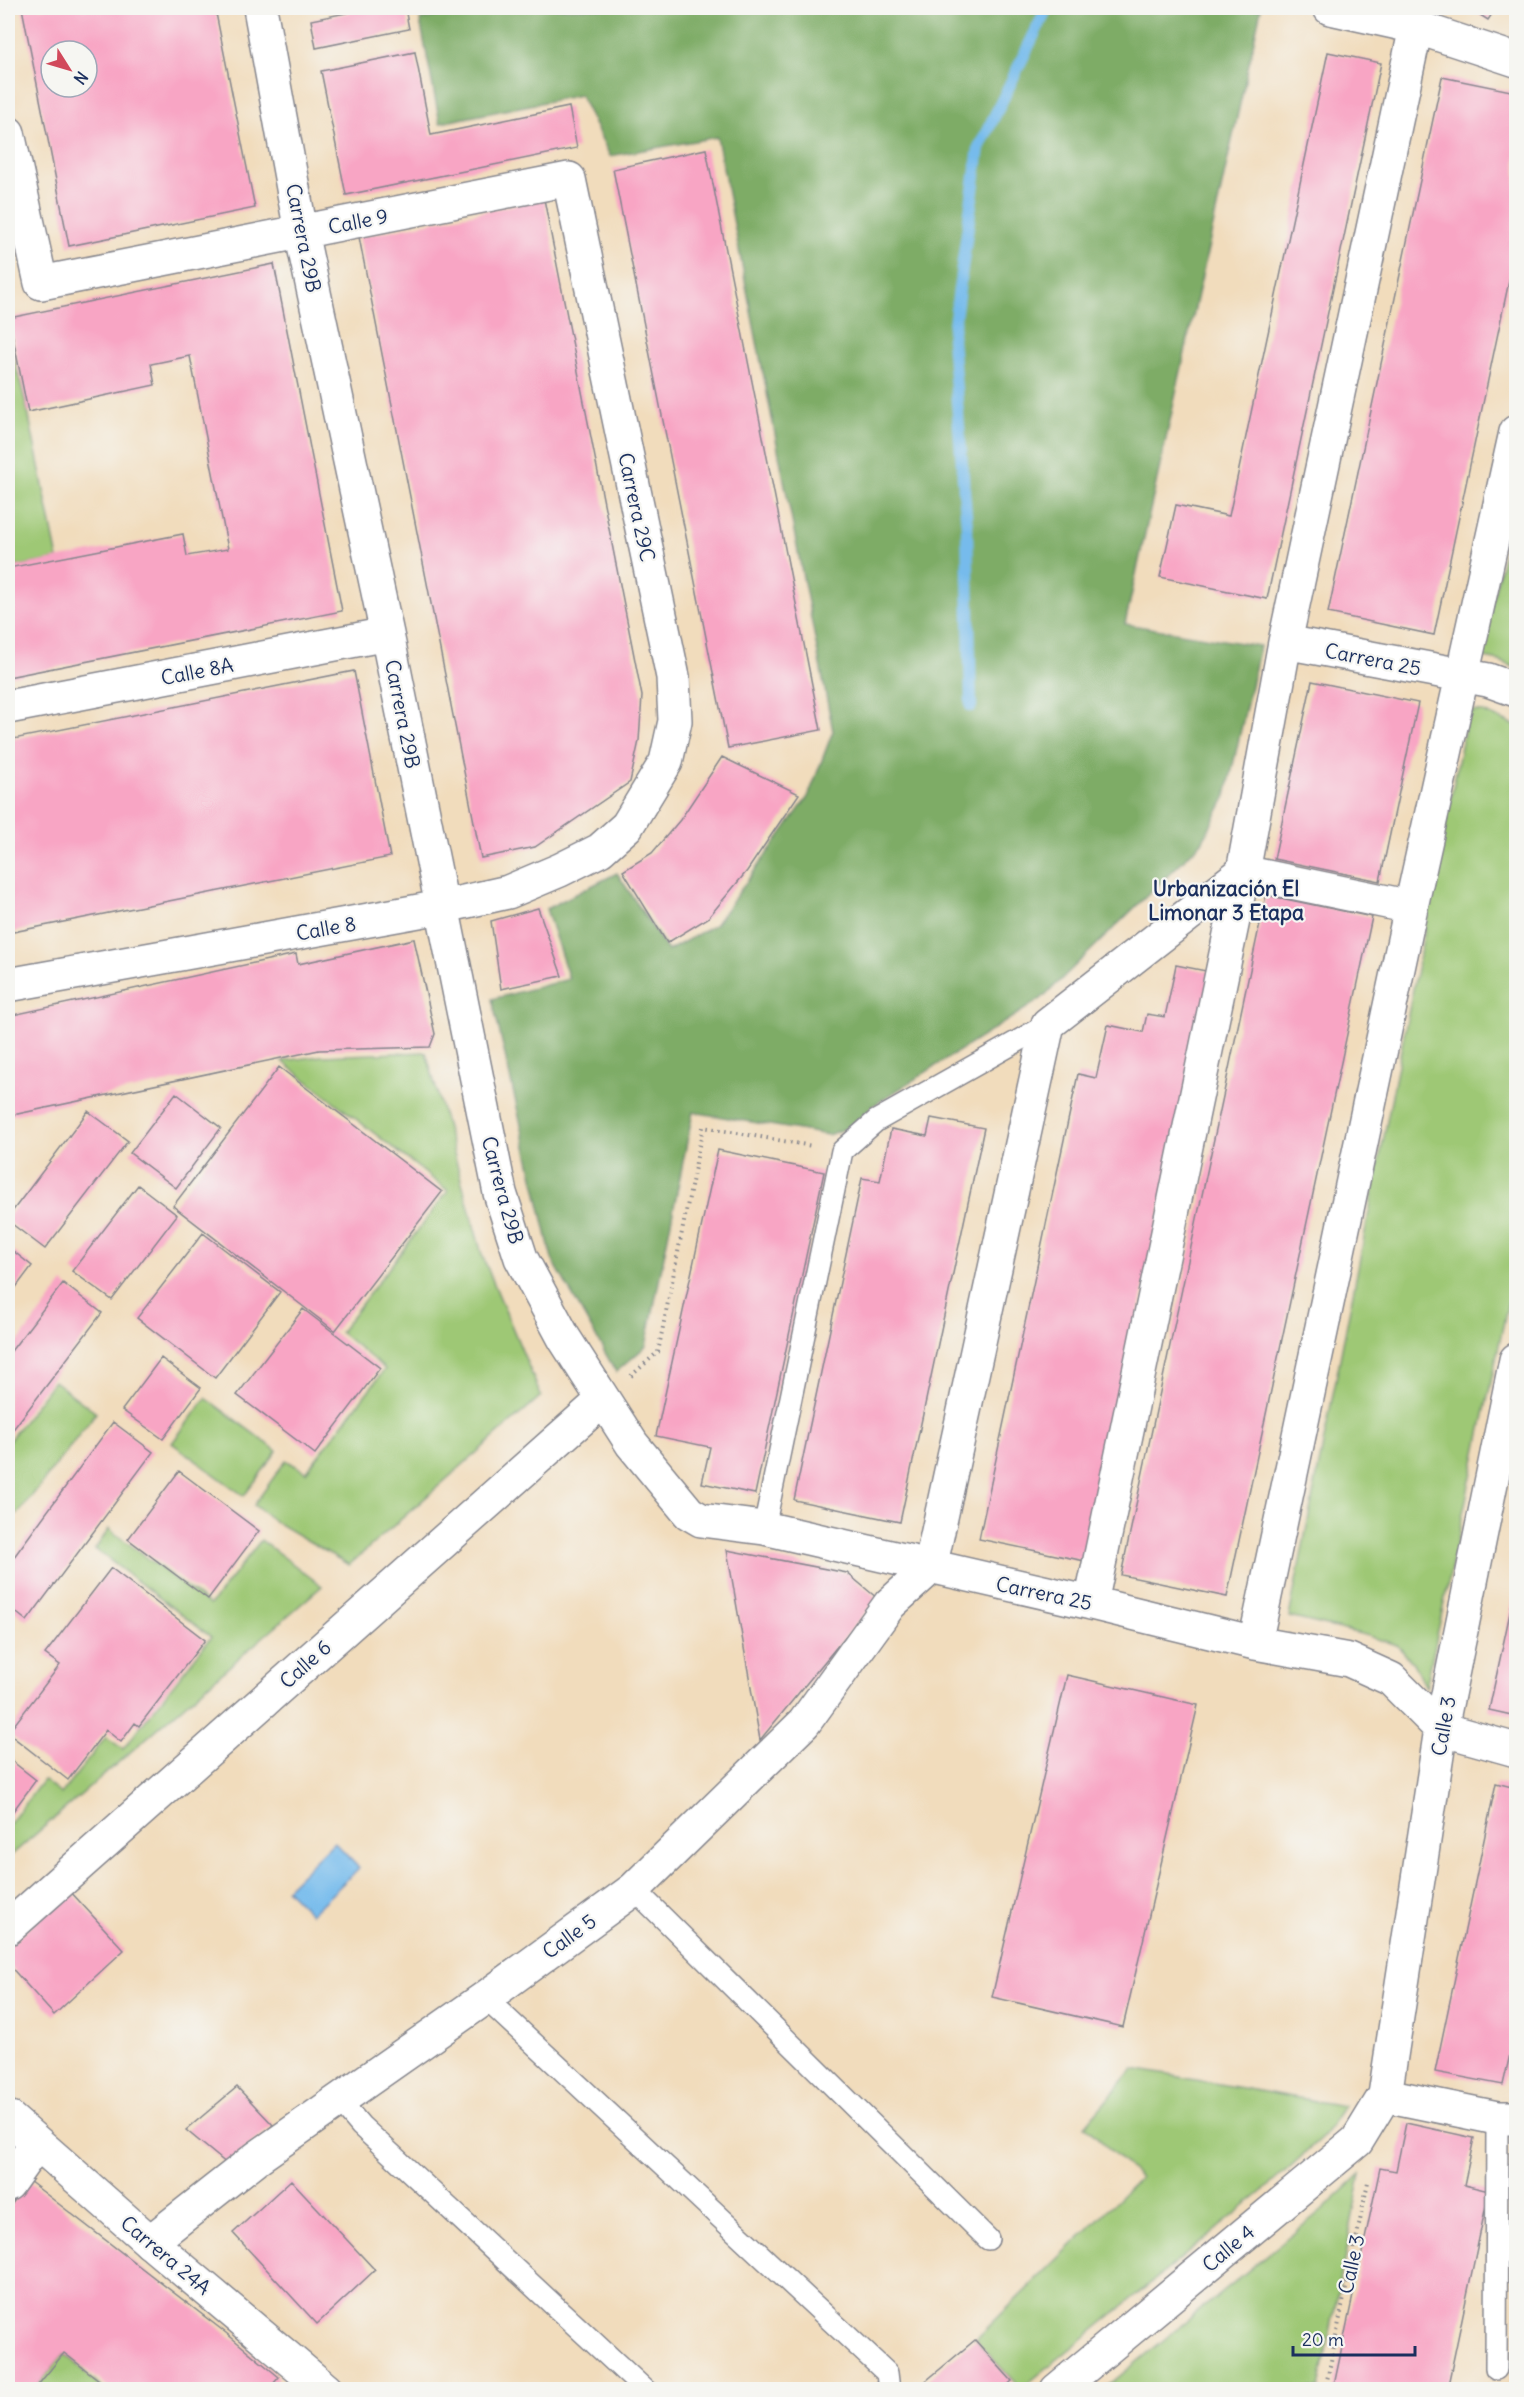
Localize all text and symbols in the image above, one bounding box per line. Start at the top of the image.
north arrow [39,39,99,99]
text: N [70,68,92,88]
street label: Carrera 29B [281,181,327,295]
street label: Calle 9 [326,203,390,239]
street label: Carrera 29C [613,450,661,564]
street label: Carrera 25 [1323,637,1423,681]
street label: Calle 8A [159,652,236,690]
street label: Carrera 29B [380,657,426,771]
district label: Urbanización El Limonar 3 Etapa [1148,875,1304,926]
street label: Calle 8 [294,910,358,946]
street label: Carrera 29B [477,1133,529,1247]
street label: Carrera 25 [994,1571,1094,1615]
street label: Calle 6 [274,1634,336,1694]
street label: Calle 3 [1425,1694,1461,1758]
street label: Calle 5 [537,1908,601,1964]
street label: Carrera 24A [116,2210,216,2300]
street label: Calle 4 [1197,2219,1259,2277]
street label: Calle 3 [1333,2232,1369,2296]
scale bar [1293,2319,1414,2357]
text: 20 m [1302,2328,1344,2351]

